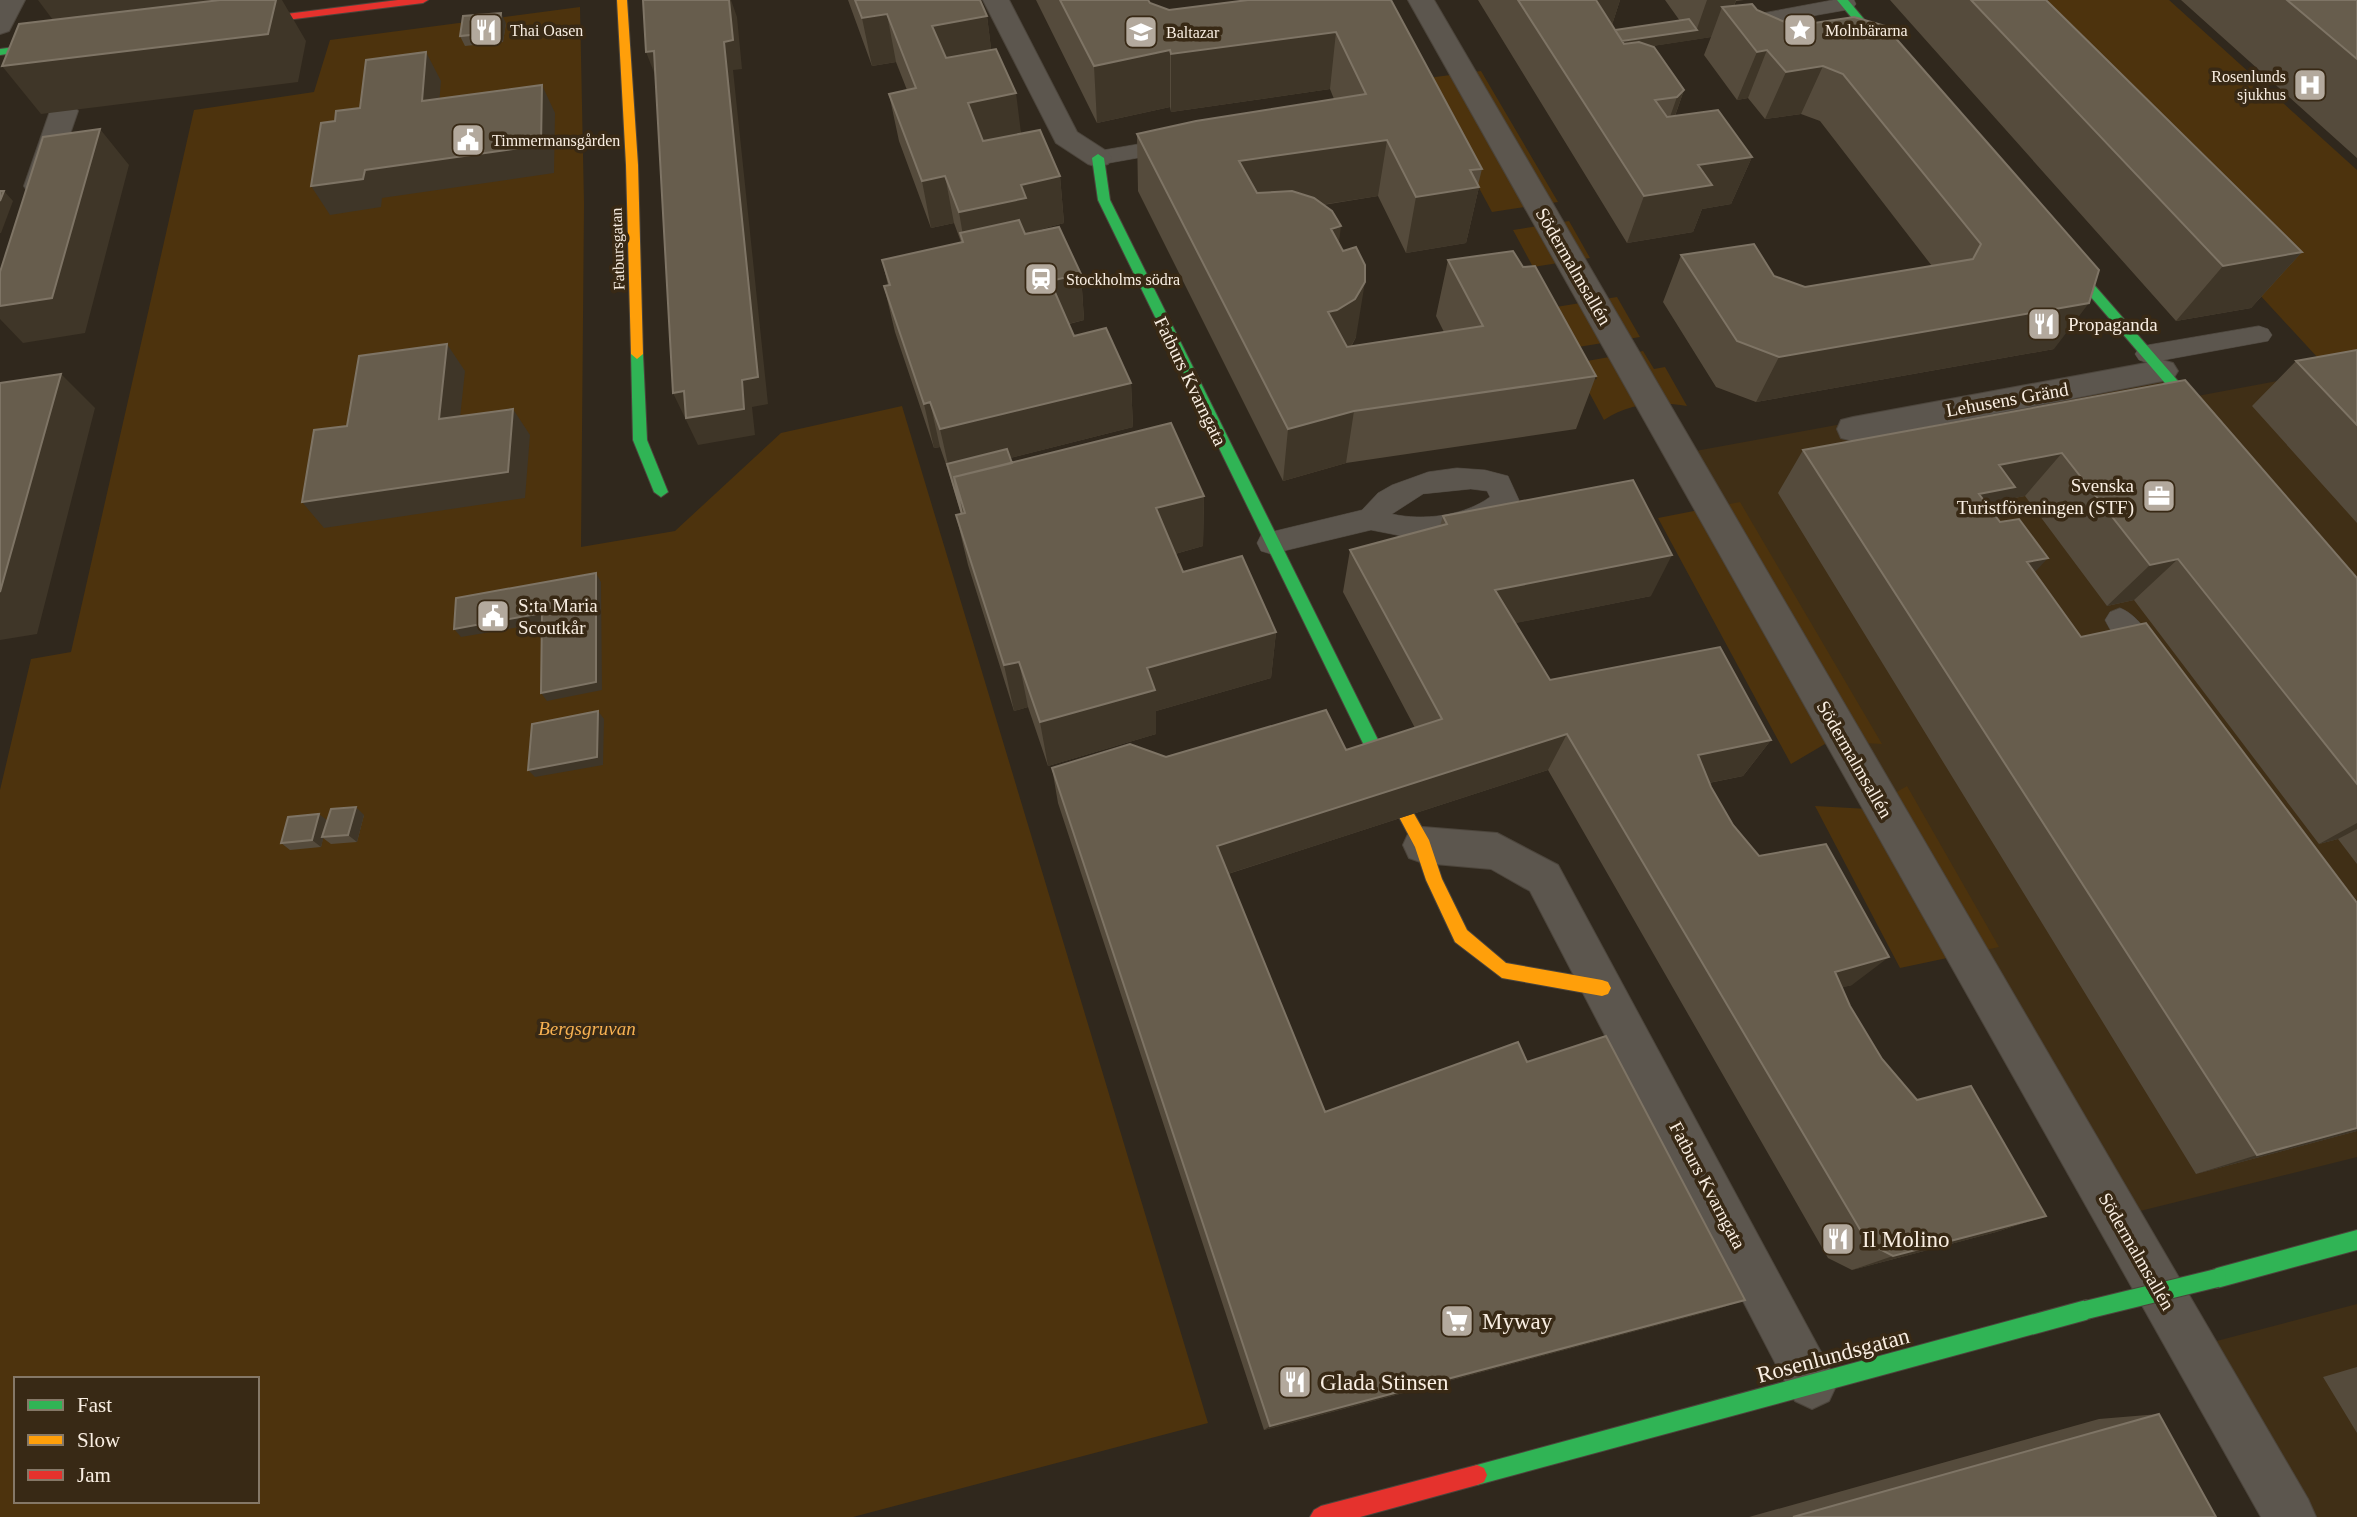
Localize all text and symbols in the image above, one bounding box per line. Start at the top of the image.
restaurant icon: Thai Oasen [467,11,505,49]
place icon: Molnbärarna [1781,11,1819,49]
school or university icon: Baltazar [1122,13,1160,51]
place label: Thai Oasen [510,22,583,39]
place label: Molnbärarna [1825,22,1908,39]
place label: Baltazar [1166,24,1220,41]
hospital icon: Rosenlunds sjukhus [2291,66,2329,104]
place label: Rosenlunds sjukhus [2211,68,2286,104]
public building icon: Timmermansgården [449,121,487,159]
place label: Timmermansgården [492,132,620,150]
street label: Södermalmsallén [1531,204,1616,329]
street label: Fatbursgatan [608,207,628,291]
station icon: Stockholms södra [1022,260,1060,298]
place label: Stockholms södra [1066,271,1180,288]
restaurant icon: Propaganda [2025,305,2063,343]
street label: Fatburs Kvarngata [1150,313,1231,450]
place label: Propaganda [2068,314,2158,335]
street label: Lehusens Gränd [1944,378,2070,421]
place label: Svenska Turistföreningen (STF) [1957,475,2135,519]
office icon: Svenska Turistföreningen (STF) [2140,477,2178,515]
place label: S:ta Maria Scoutkår [518,595,598,638]
public building icon: S:ta Maria Scoutkår [474,597,512,635]
street label: Södermalmsallén [1812,697,1897,822]
park label: Bergsgruvan [538,1018,636,1039]
street label: Fatburs Kvarngata [1665,1118,1750,1253]
street label: Södermalmsallén [2094,1189,2179,1314]
restaurant icon: Il Molino [1819,1220,1857,1258]
place label: Il Molino [1862,1227,1950,1252]
supermarket icon: Myway [1438,1302,1476,1340]
place label: Myway [1482,1309,1553,1334]
street label: Rosenlundsgatan [1754,1323,1913,1388]
restaurant icon: Glada Stinsen [1276,1363,1314,1401]
place label: Glada Stinsen [1320,1370,1449,1395]
legend [14,1377,259,1503]
text: Fast [77,1393,112,1417]
text: Slow [77,1428,121,1452]
text: Jam [77,1463,111,1487]

